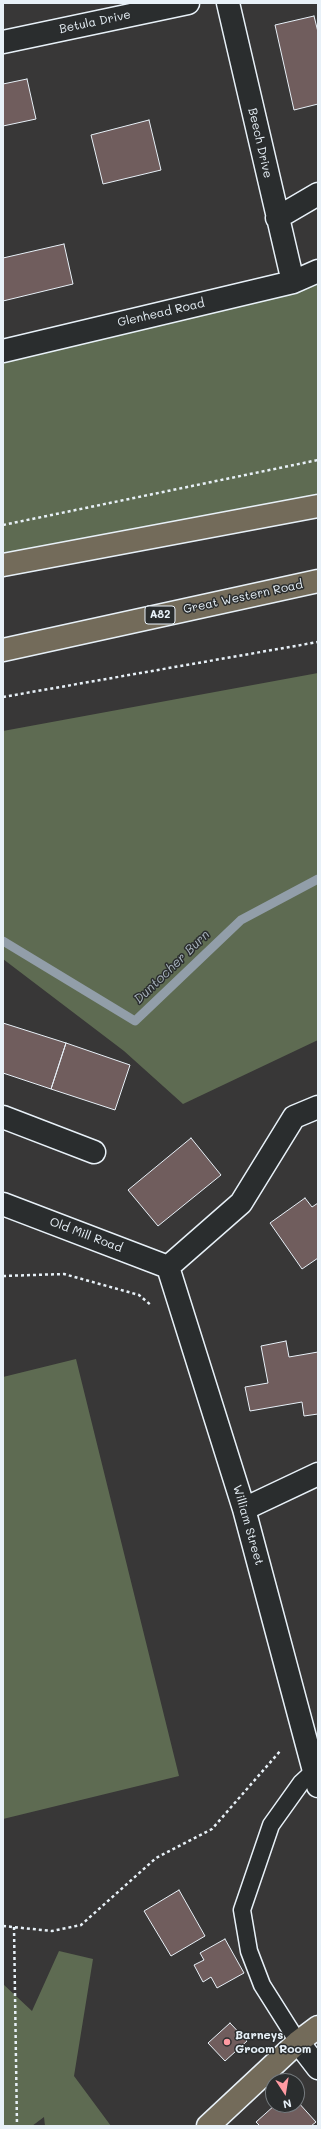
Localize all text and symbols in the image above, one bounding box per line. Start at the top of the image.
street label: Betula Drive [58,7,132,37]
street label: Beech Drive [245,106,275,180]
street label: Glenhead Road [116,296,206,330]
street label: Great Western Road [182,577,304,617]
road number: A82 [145,606,175,624]
water label: Duntocher Burn [131,927,213,1007]
street label: Old Mill Road [47,1214,125,1256]
street label: William Street [230,1483,266,1567]
place label: Barneys Groom Room [235,2028,311,2056]
marker: Barneys Groom Room [222,2037,232,2047]
north arrow [265,2073,305,2113]
text: N [282,2096,293,2112]

